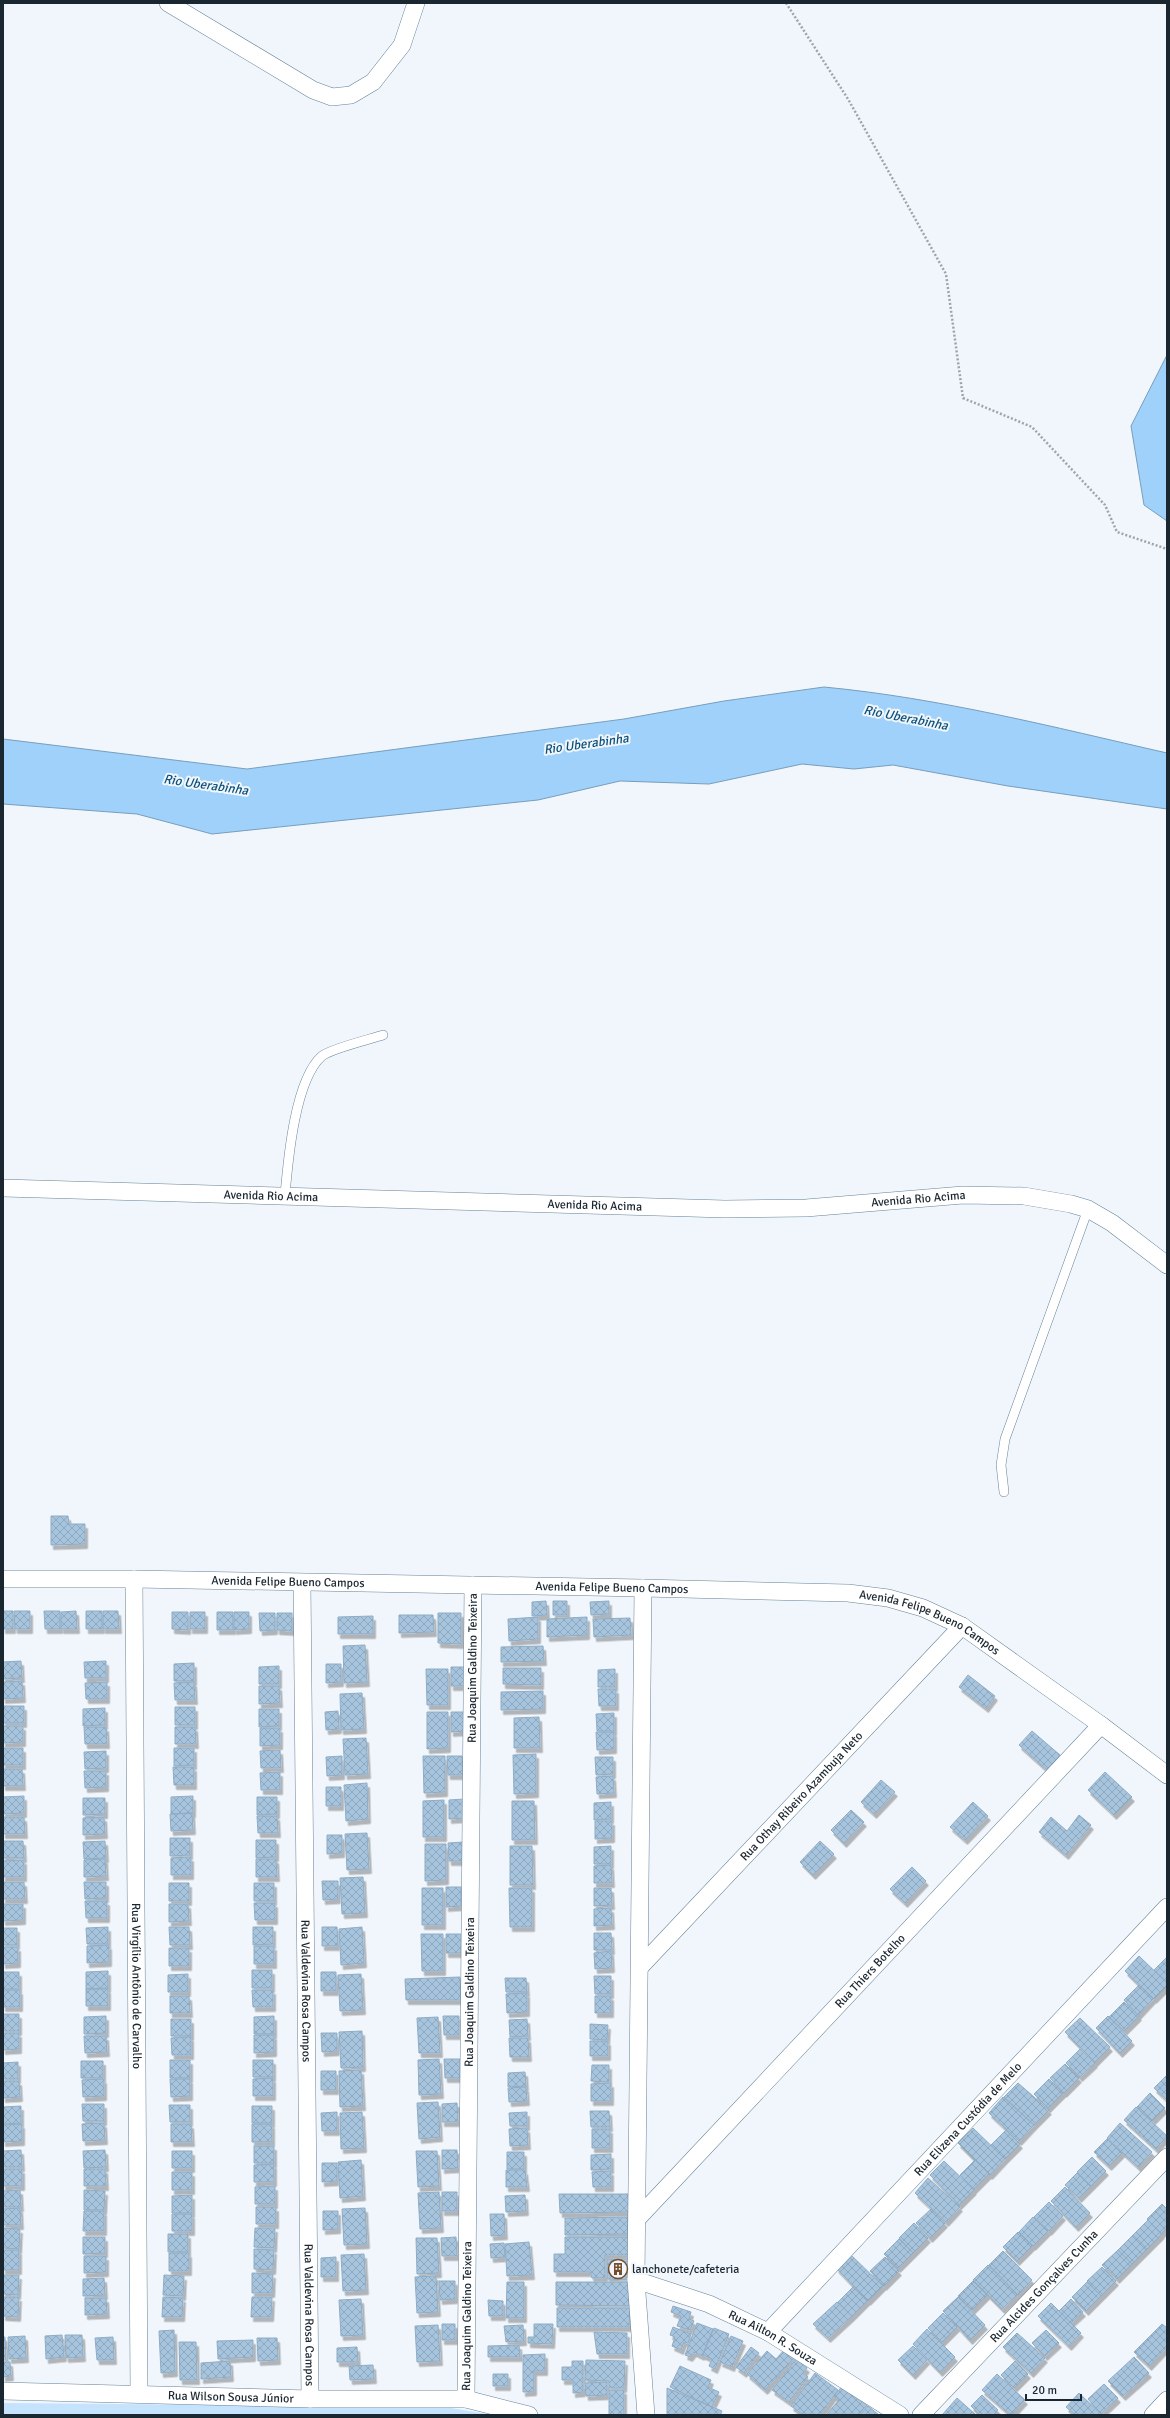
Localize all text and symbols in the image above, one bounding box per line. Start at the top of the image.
water label: Rio Uberabinha [862,702,950,734]
water label: Rio Uberabinha [543,730,630,758]
water label: Rio Uberabinha [162,771,250,799]
street label: Avenida Rio Acima [223,1187,318,1205]
street label: Avenida Rio Acima [871,1188,966,1211]
street label: Avenida Rio Acima [547,1197,642,1215]
street label: Avenida Felipe Bueno Campos [211,1573,365,1591]
street label: Avenida Felipe Bueno Campos [535,1579,689,1597]
street label: Avenida Felipe Bueno Campos [858,1587,1003,1658]
street label: Rua Joaquim Galdino Teixeira [465,1593,481,1743]
street label: Rua Othay Ribeiro Azambuja Neto [737,1729,866,1864]
street label: Rua Virgílio Antônio de Carvalho [128,1903,144,2069]
street label: Rua Joaquim Galdino Teixeira [462,1917,478,2067]
street label: Rua Valdevina Rosa Campos [297,1920,314,2062]
street label: Rua Thiers Botelho [832,1931,909,2011]
street label: Rua Elizena Custódia de Melo [911,2060,1025,2179]
street label: Rua Alcides Gonçalves Cunha [987,2227,1101,2346]
street label: Rua Joaquim Galdino Teixeira [459,2241,475,2391]
street label: Rua Valdevina Rosa Campos [300,2244,317,2386]
building icon: lanchonete/cafeteria [607,2258,629,2280]
place label: lanchonete/cafeteria [632,2262,739,2277]
street label: Rua Ailton R. Souza [726,2307,820,2369]
scale bar [1026,2376,1081,2402]
text: 20 m [1032,2383,1057,2398]
street label: Rua Wilson Sousa Júnior [168,2388,295,2407]

